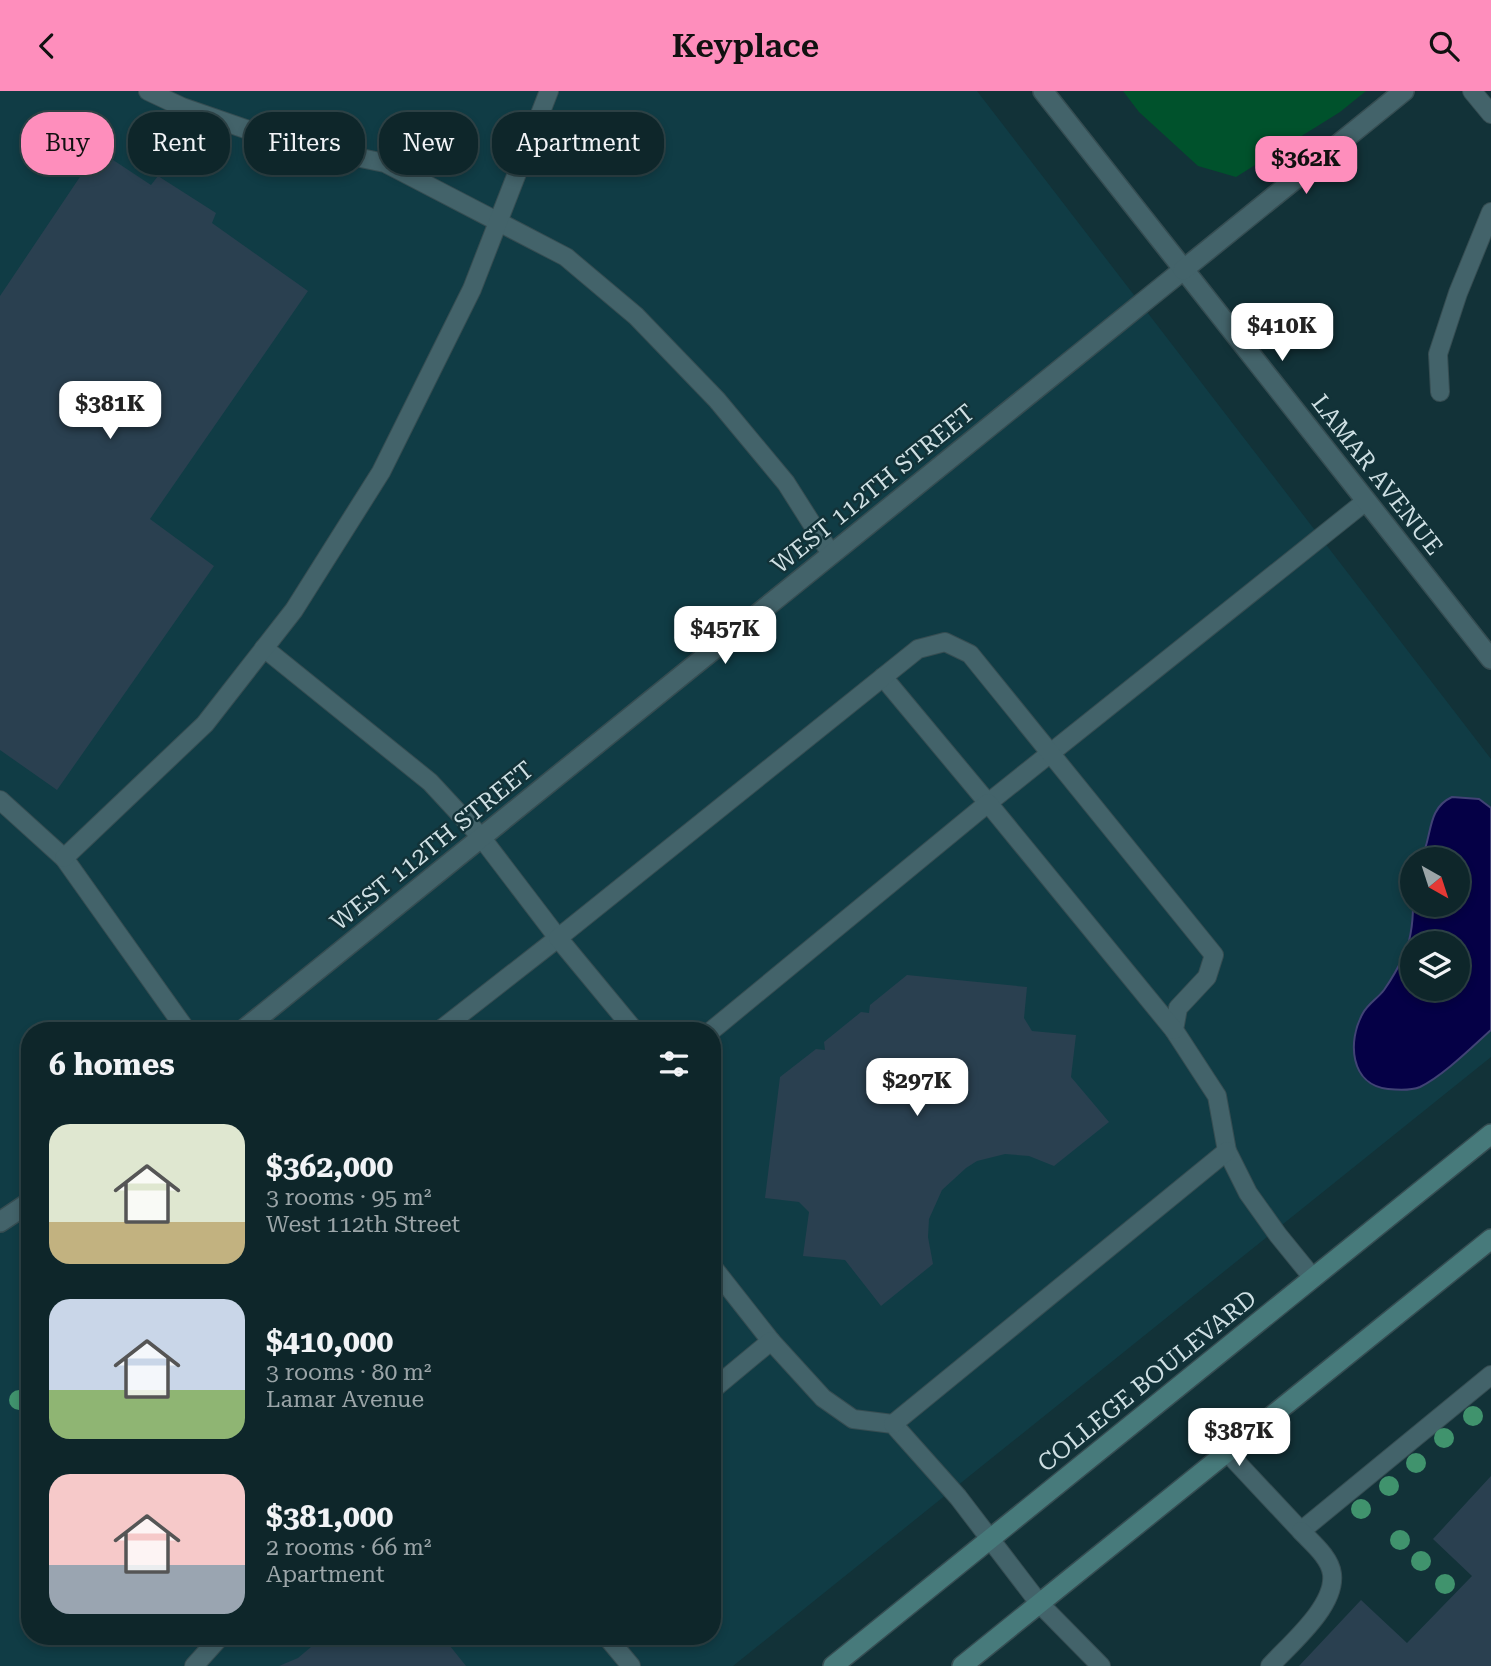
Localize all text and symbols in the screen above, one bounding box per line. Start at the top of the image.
icon: back [28,27,66,65]
text: Keyplace [672,27,819,65]
icon: search [1425,27,1463,65]
chip: Buy [21,112,114,175]
chip: Rent [128,112,230,175]
chip: Filters [244,112,365,175]
chip: New [379,112,478,175]
chip: Apartment [492,112,664,175]
pin: $362K [1257,137,1355,196]
text: $362K [1271,145,1341,172]
pin: $410K [1233,303,1331,363]
text: $410K [1247,312,1317,339]
pin: $381K [61,381,159,441]
street label: LAMAR AVENUE [1306,389,1448,561]
text: $381K [75,390,145,417]
street label: WEST 112TH STREET [766,399,980,579]
pin: $457K [676,607,774,666]
text: $457K [690,615,760,642]
street label: WEST 112TH STREET [325,756,539,936]
north arrow [1400,847,1470,917]
map controls [1400,847,1470,1001]
button: layers [1400,931,1470,1001]
icon: filters [655,1045,693,1083]
text: 6 homes [49,1047,175,1082]
pin: $297K [868,1059,966,1118]
text: $297K [882,1067,952,1094]
text: $362,000 [266,1149,393,1184]
icon: home [105,1152,189,1236]
text: 3 rooms · 95 m² [266,1184,432,1211]
text: West 112th Street [266,1211,460,1238]
street label: COLLEGE BOULEVARD [1032,1284,1262,1478]
text: $410,000 [266,1324,393,1359]
icon: home [105,1327,189,1411]
text: 3 rooms · 80 m² [266,1359,432,1386]
text: Lamar Avenue [266,1386,424,1413]
pin: $387K [1190,1409,1288,1468]
text: $387K [1204,1417,1274,1444]
text: $381,000 [266,1499,393,1534]
icon: home [105,1502,189,1586]
text: 2 rooms · 66 m² [266,1534,432,1561]
text: Apartment [266,1561,385,1588]

